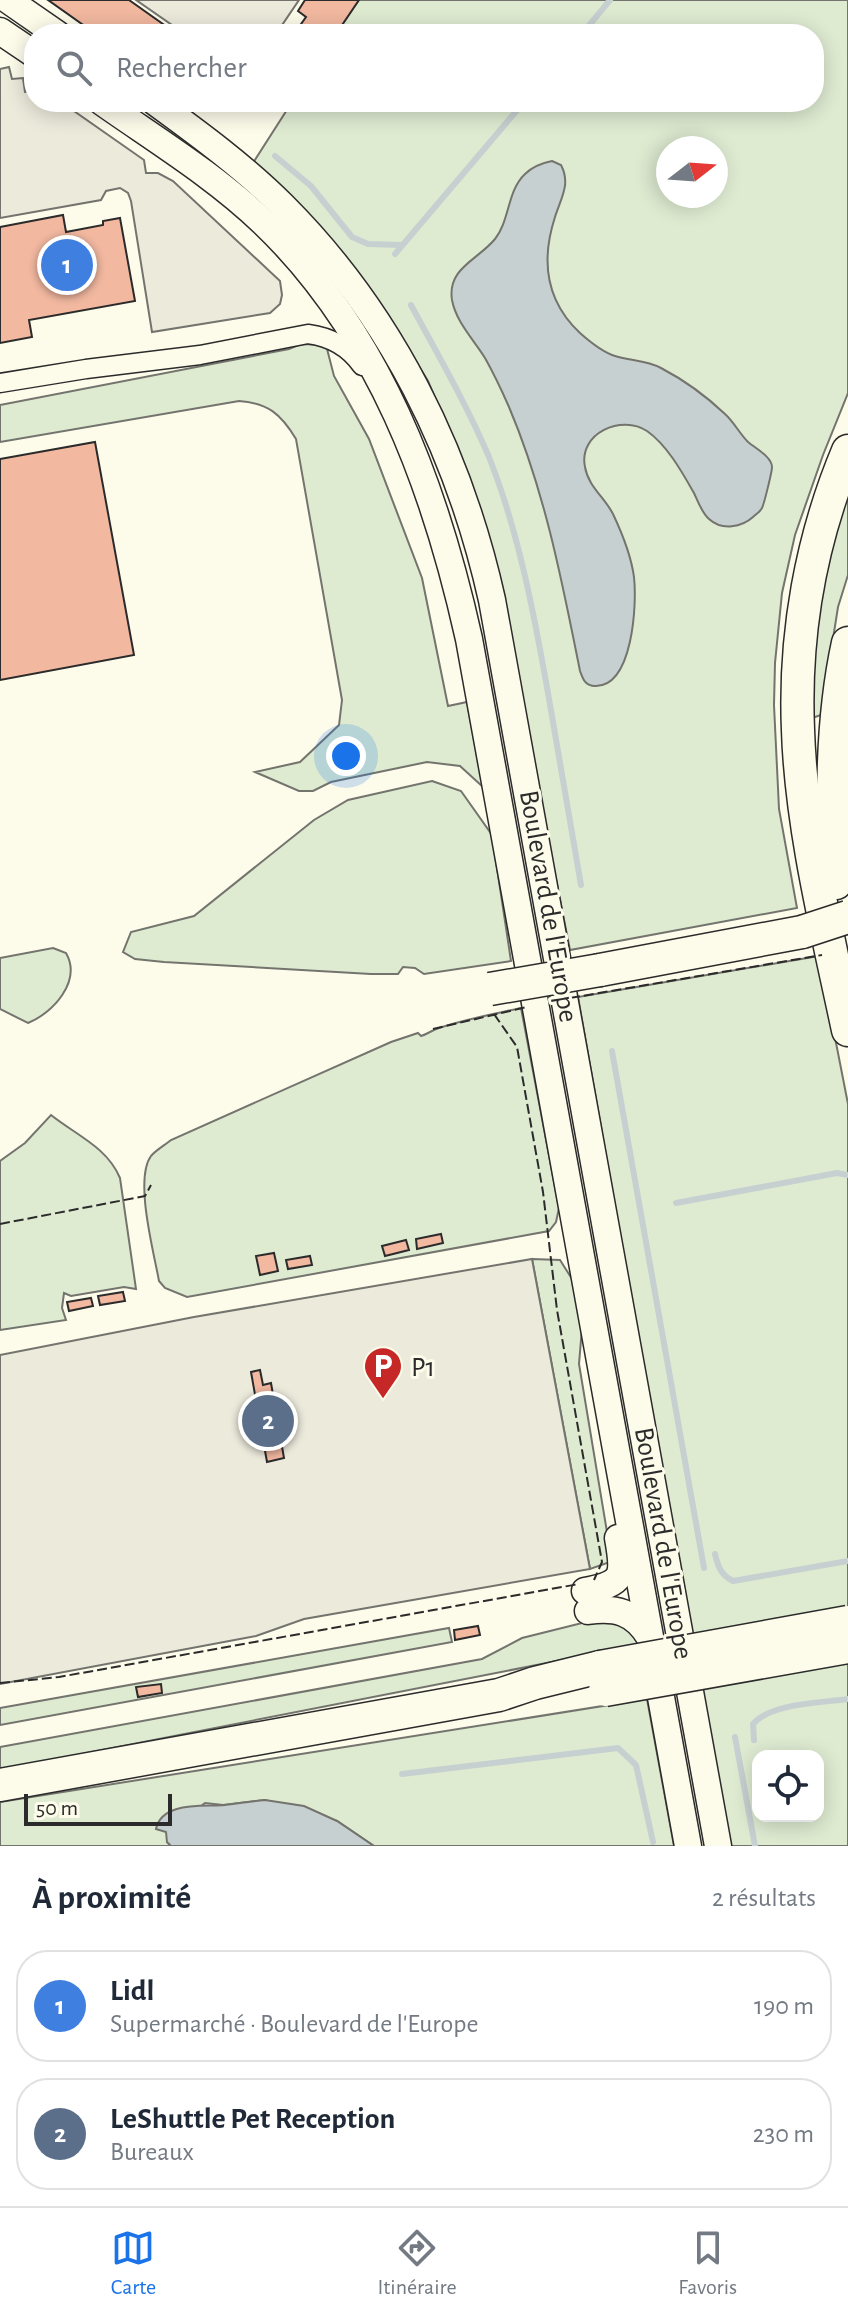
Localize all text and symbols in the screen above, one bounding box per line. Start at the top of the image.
search box [24,24,824,112]
icon: search [52,46,96,90]
text: Rechercher [116,53,247,83]
north arrow [656,136,728,208]
pin: 1 [41,235,93,295]
your location [326,736,366,776]
street label: Boulevard de l'Europe [514,788,582,1025]
parking icon: P1 [362,1345,404,1400]
place label: P1 [411,1354,435,1382]
pin: 2 [242,1391,294,1451]
street label: Boulevard de l'Europe [629,1425,697,1662]
map controls [752,1750,824,1822]
button: locate [752,1750,824,1822]
scale bar [24,1790,172,1826]
text: 50 m [36,1797,78,1819]
text: À proximité [32,1881,191,1915]
text: 2 résultats [712,1885,816,1911]
text: Lidl [110,1976,155,2006]
text: 1 [55,1993,65,2019]
text: 190 m [754,1993,814,2019]
text: Supermarché · Boulevard de l'Europe [110,2011,479,2037]
text: LeShuttle Pet Reception [110,2104,395,2134]
text: 2 [54,2121,66,2147]
text: 230 m [753,2121,814,2147]
text: Bureaux [110,2139,194,2165]
tab: Carte [111,2226,156,2300]
tab: Itinéraire [378,2226,457,2300]
tab: Favoris [678,2226,737,2300]

